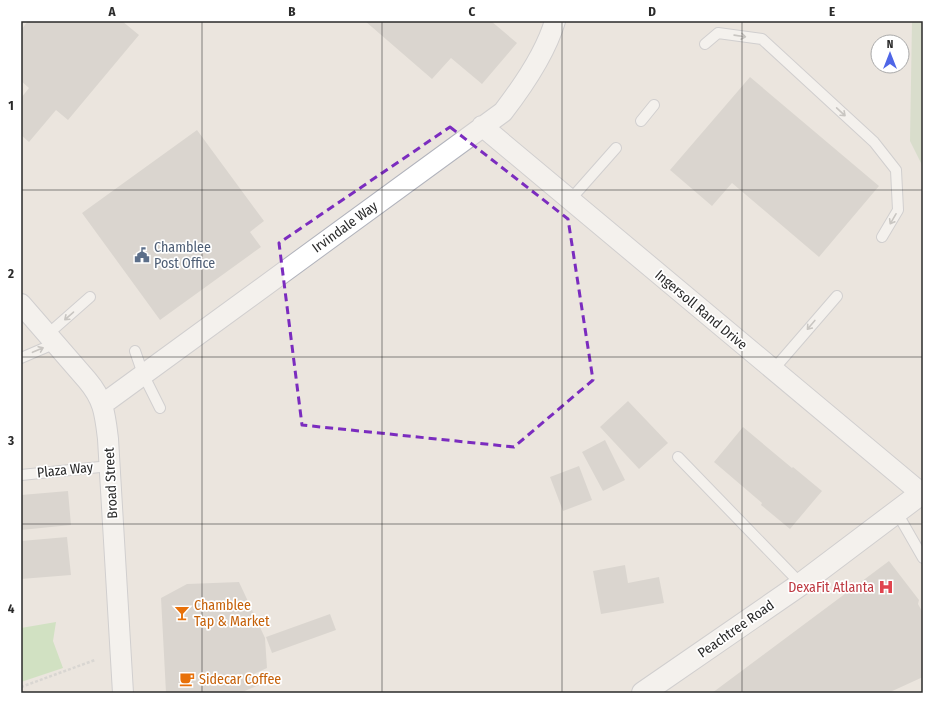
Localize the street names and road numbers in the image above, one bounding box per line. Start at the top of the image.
street label: Irvindale Way [309,197,382,256]
street label: Ingersoll Rand Drive [651,266,751,354]
street label: Broad Street [101,446,121,519]
street label: Plaza Way [36,459,95,481]
street label: Peachtree Road [695,596,777,662]

